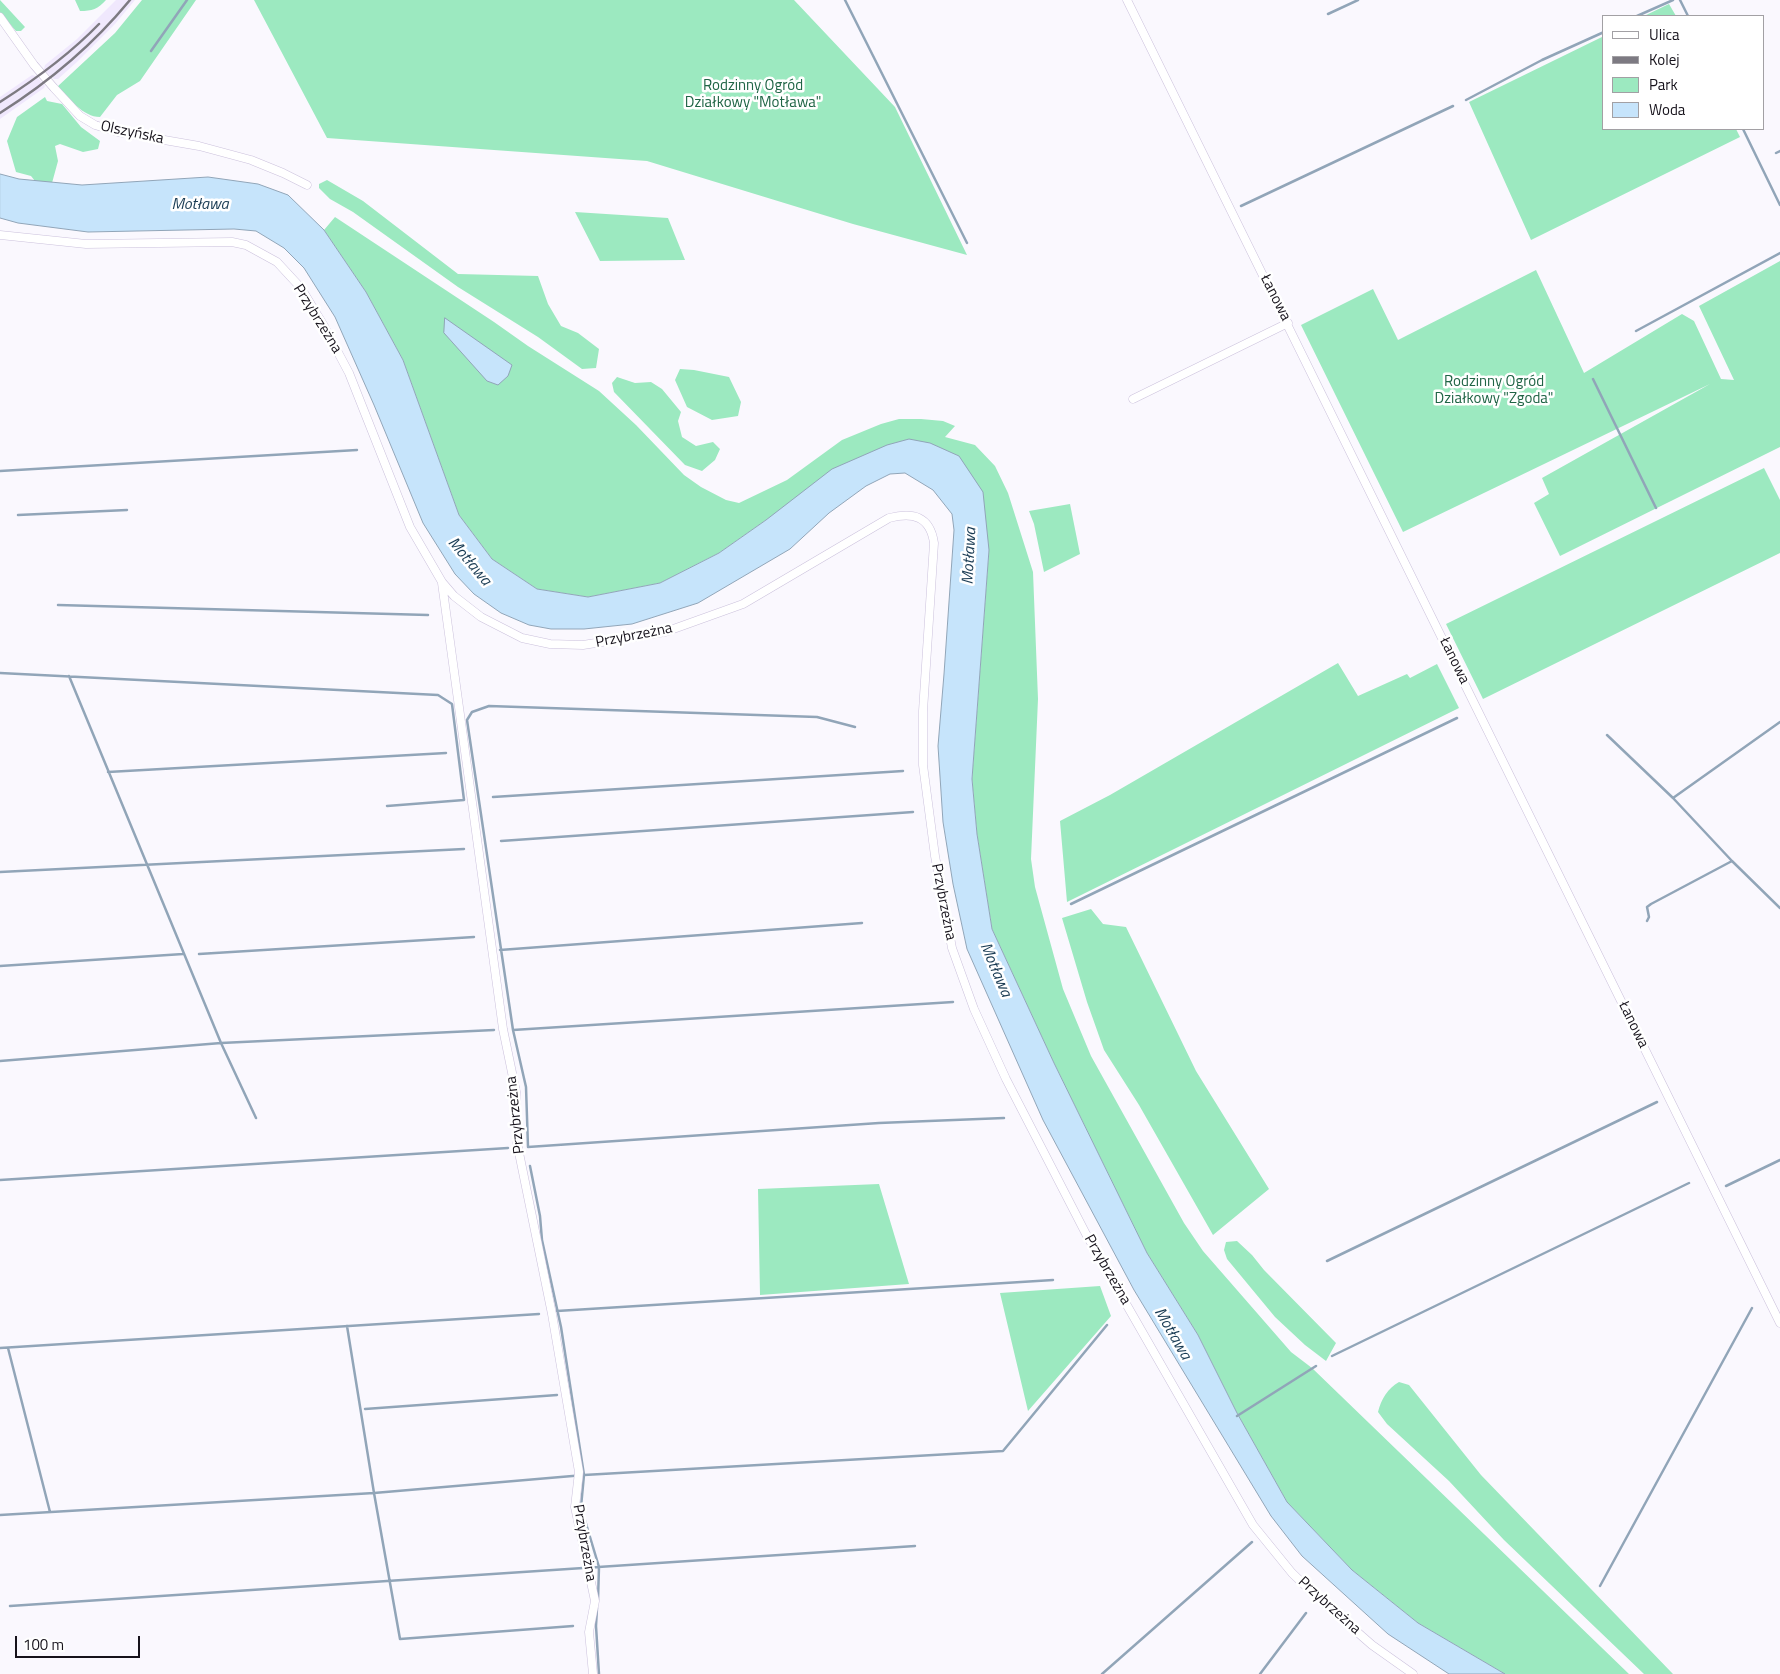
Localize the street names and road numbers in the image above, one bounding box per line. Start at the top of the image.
street label: Olszyńska [99,118,165,148]
street label: Łanowa [1256,272,1294,324]
street label: Przybrzeżna [289,281,345,357]
street label: Przybrzeżna [594,620,674,652]
street label: Łanowa [1435,635,1473,687]
street label: Przybrzeżna [927,862,959,942]
street label: Łanowa [1614,999,1652,1051]
street label: Przybrzeżna [503,1075,529,1155]
street label: Przybrzeżna [1080,1232,1134,1308]
street label: Przybrzeżna [568,1503,600,1583]
street label: Przybrzeżna [1294,1573,1364,1639]

